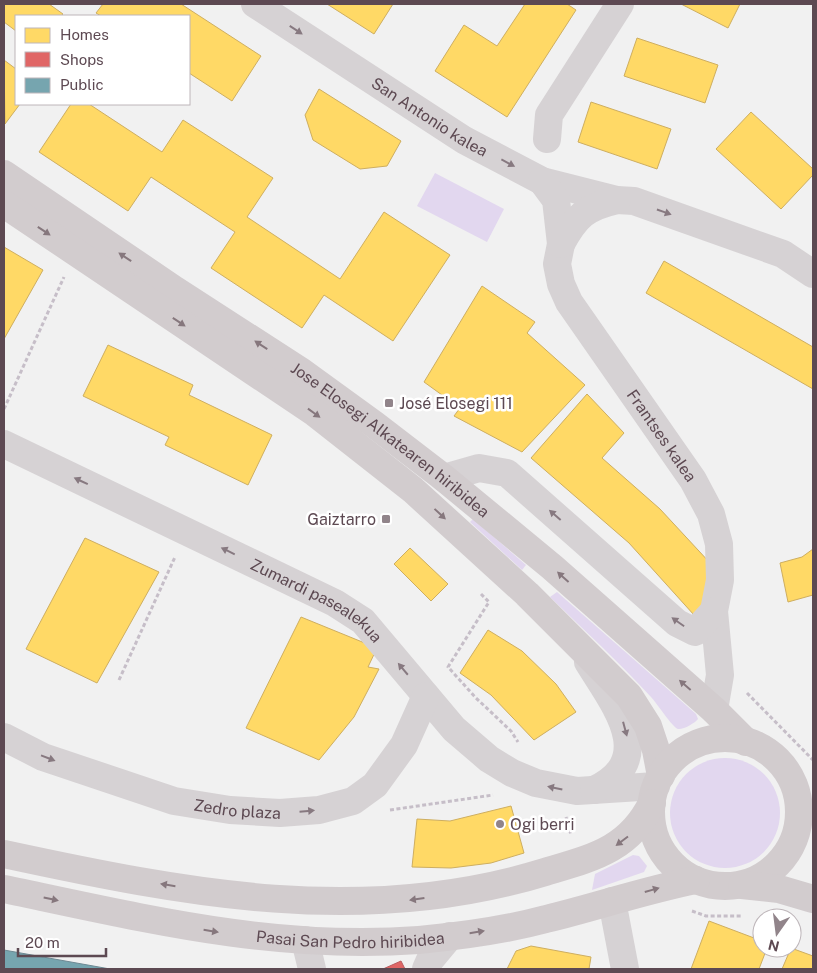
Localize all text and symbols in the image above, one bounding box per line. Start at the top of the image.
legend [15,15,190,105]
text: Homes [60,26,109,43]
one-way arrow [289,26,302,35]
text: Shops [60,51,104,68]
street label: San Antonio kalea [368,73,491,160]
text: Public [60,76,104,93]
one-way arrow [500,159,515,167]
one-way arrow [657,208,672,216]
one-way arrow [37,226,51,236]
one-way arrow [118,252,132,262]
one-way arrow [172,317,186,327]
one-way arrow [255,341,268,350]
street label: Jose Elosegi Alkatearen hiribidea [288,358,493,521]
street label: Frantses kalea [623,386,701,485]
place label: José Elosegi 111 [399,394,513,413]
marker: José Elosegi 111 [383,397,395,409]
one-way arrow [307,408,320,418]
one-way arrow [74,477,88,485]
one-way arrow [434,508,446,520]
place label: Gaiztarro [307,510,376,529]
one-way arrow [549,510,562,521]
marker: Gaiztarro [380,513,392,525]
one-way arrow [221,547,235,555]
street label: Zumardi pasealekua [248,554,386,646]
one-way arrow [557,572,570,583]
one-way arrow [671,617,684,627]
one-way arrow [398,663,409,676]
one-way arrow [679,679,692,690]
one-way arrow [622,722,630,737]
one-way arrow [41,754,56,762]
one-way arrow [548,784,563,792]
street label: Zedro plaza [192,795,281,823]
one-way arrow [299,807,315,815]
place label: Ogi berri [510,815,575,834]
marker: Ogi berri [494,818,506,830]
one-way arrow [616,836,629,846]
one-way arrow [160,881,176,889]
one-way arrow [645,885,660,893]
one-way arrow [44,895,60,903]
one-way arrow [409,895,425,903]
north arrow [752,908,802,958]
scale bar [18,926,105,958]
street label: Pasai San Pedro hiribidea [255,926,445,952]
one-way arrow [203,927,219,935]
one-way arrow [469,927,485,935]
text: 20 m [25,934,60,951]
text: N [767,937,781,955]

